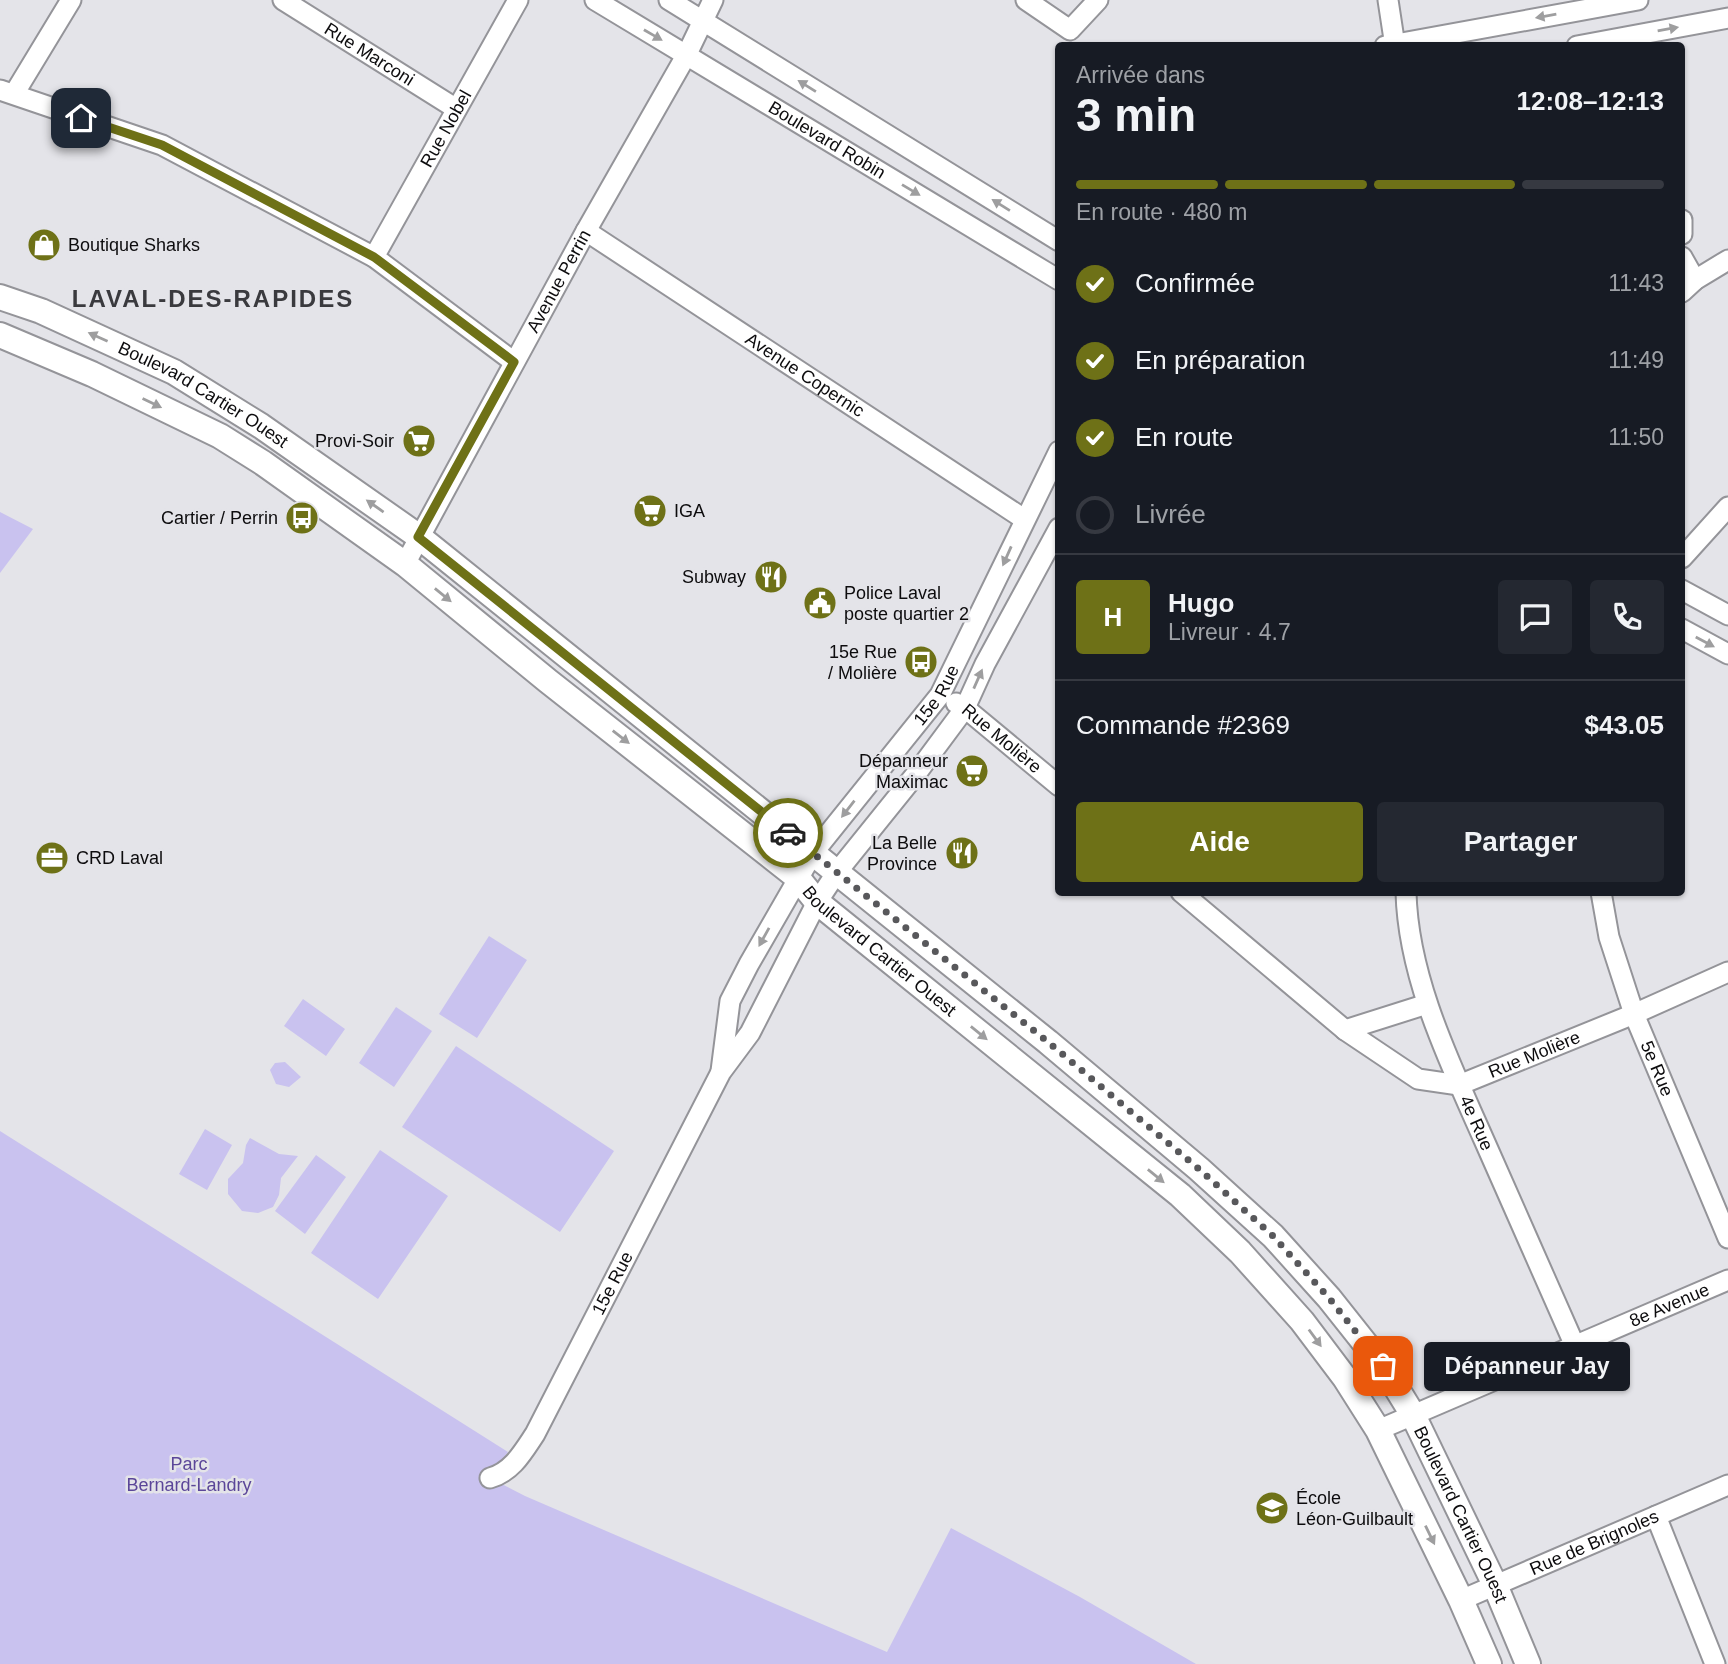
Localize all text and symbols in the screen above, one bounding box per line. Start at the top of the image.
one-way arrow [1535,11,1557,22]
street label: Rue Marconi [321,19,418,90]
one-way arrow [1657,23,1679,34]
one-way arrow [644,29,663,41]
text: Arrivée dans [1076,62,1205,88]
one-way arrow [797,80,816,93]
text: 12:08–12:13 [1517,86,1664,116]
street label: Rue Nobel [416,87,475,171]
pin [51,88,111,148]
text: 3 min [1076,89,1196,141]
street label: Boulevard Robin [765,97,889,183]
icon: home [62,99,100,137]
one-way arrow [901,184,920,197]
one-way arrow [991,199,1010,212]
text: En route · 480 m [1076,199,1247,225]
shop icon: Boutique Sharks [25,226,63,264]
street label: Avenue Perrin [523,226,595,336]
place label: Boutique Sharks [68,235,200,255]
icon: check [1076,265,1114,303]
text: Confirmée [1135,268,1255,298]
text: 11:43 [1608,270,1664,296]
district label: LAVAL-DES-RAPIDES [72,285,354,312]
street label: Avenue Copernic [742,329,868,421]
one-way arrow [88,331,108,343]
street label: Boulevard Cartier Ouest [115,338,292,452]
icon: check [1076,342,1114,380]
text: En préparation [1135,345,1306,375]
text: 11:49 [1608,347,1664,373]
one-way arrow [142,397,162,409]
icon: check [1076,419,1114,457]
supermarket icon: Provi-Soir [400,422,438,460]
text: En route [1135,422,1233,452]
text: 11:50 [1608,424,1664,450]
place label: Provi-Soir [315,431,394,451]
supermarket icon: IGA [631,492,669,530]
bus stop icon: Cartier / Perrin [283,499,321,537]
one-way arrow [366,499,384,513]
text: Livrée [1135,499,1206,529]
place label: IGA [674,501,705,521]
place label: Cartier / Perrin [161,508,278,528]
one-way arrow [1001,546,1013,566]
restaurant icon: Subway [752,558,790,596]
place label: Subway [682,567,746,587]
button: chat [1498,580,1572,654]
button: phone [1590,580,1664,654]
place label: Police Laval poste quartier 2 [844,583,969,624]
public building icon: Police Laval poste quartier 2 [801,584,839,622]
one-way arrow [433,588,451,603]
text: Hugo [1168,588,1234,618]
text: H [1104,602,1122,632]
text: Livreur · 4.7 [1168,619,1291,645]
one-way arrow [1695,636,1715,648]
place label: 15e Rue / Molière [828,642,897,683]
bus stop icon: 15e Rue / Molière [902,643,940,681]
street label: 15e Rue [910,662,963,729]
one-way arrow [972,669,984,689]
street label: Rue Molière [958,700,1045,777]
text: Commande #2369 [1076,710,1290,740]
text: $43.05 [1584,710,1664,740]
one-way arrow [612,730,630,744]
place label: Dépanneur Maximac [859,751,948,792]
supermarket icon: Dépanneur Maximac [953,752,991,790]
courier [753,798,823,868]
one-way arrow [840,799,855,817]
button: Aide [1076,802,1363,882]
button: Partager [1377,802,1664,882]
icon: car [769,814,807,852]
place label: La Belle Province [867,833,937,874]
restaurant icon: La Belle Province [943,834,981,872]
office icon: CRD Laval [33,839,71,877]
place label: CRD Laval [76,848,163,868]
street label: Boulevard Cartier Ouest [798,882,960,1020]
one-way arrow [758,927,770,946]
one-way arrow [970,1025,988,1040]
street label: Rue Molière [1486,1027,1583,1082]
street label: 5e Rue [1637,1038,1677,1099]
street label: 4e Rue [1456,1093,1497,1153]
one-way arrow [1147,1168,1164,1183]
street label: 15e Rue [588,1248,637,1318]
street label: 8e Avenue [1626,1279,1712,1331]
one-way arrow [1308,1329,1322,1347]
pin [1353,1336,1413,1396]
callout: Dépanneur Jay [1425,1342,1632,1390]
icon: bag [1364,1347,1402,1385]
text: Dépanneur Jay [1445,1353,1609,1379]
street label: Boulevard Cartier Ouest [1410,1423,1511,1606]
park label: Parc Bernard-Landry [126,1454,252,1495]
place label: École Léon-Guilbault [1296,1488,1413,1529]
school or university icon: École Léon-Guilbault [1253,1489,1291,1527]
street label: Rue de Brignoles [1527,1506,1662,1579]
one-way arrow [1424,1525,1435,1545]

